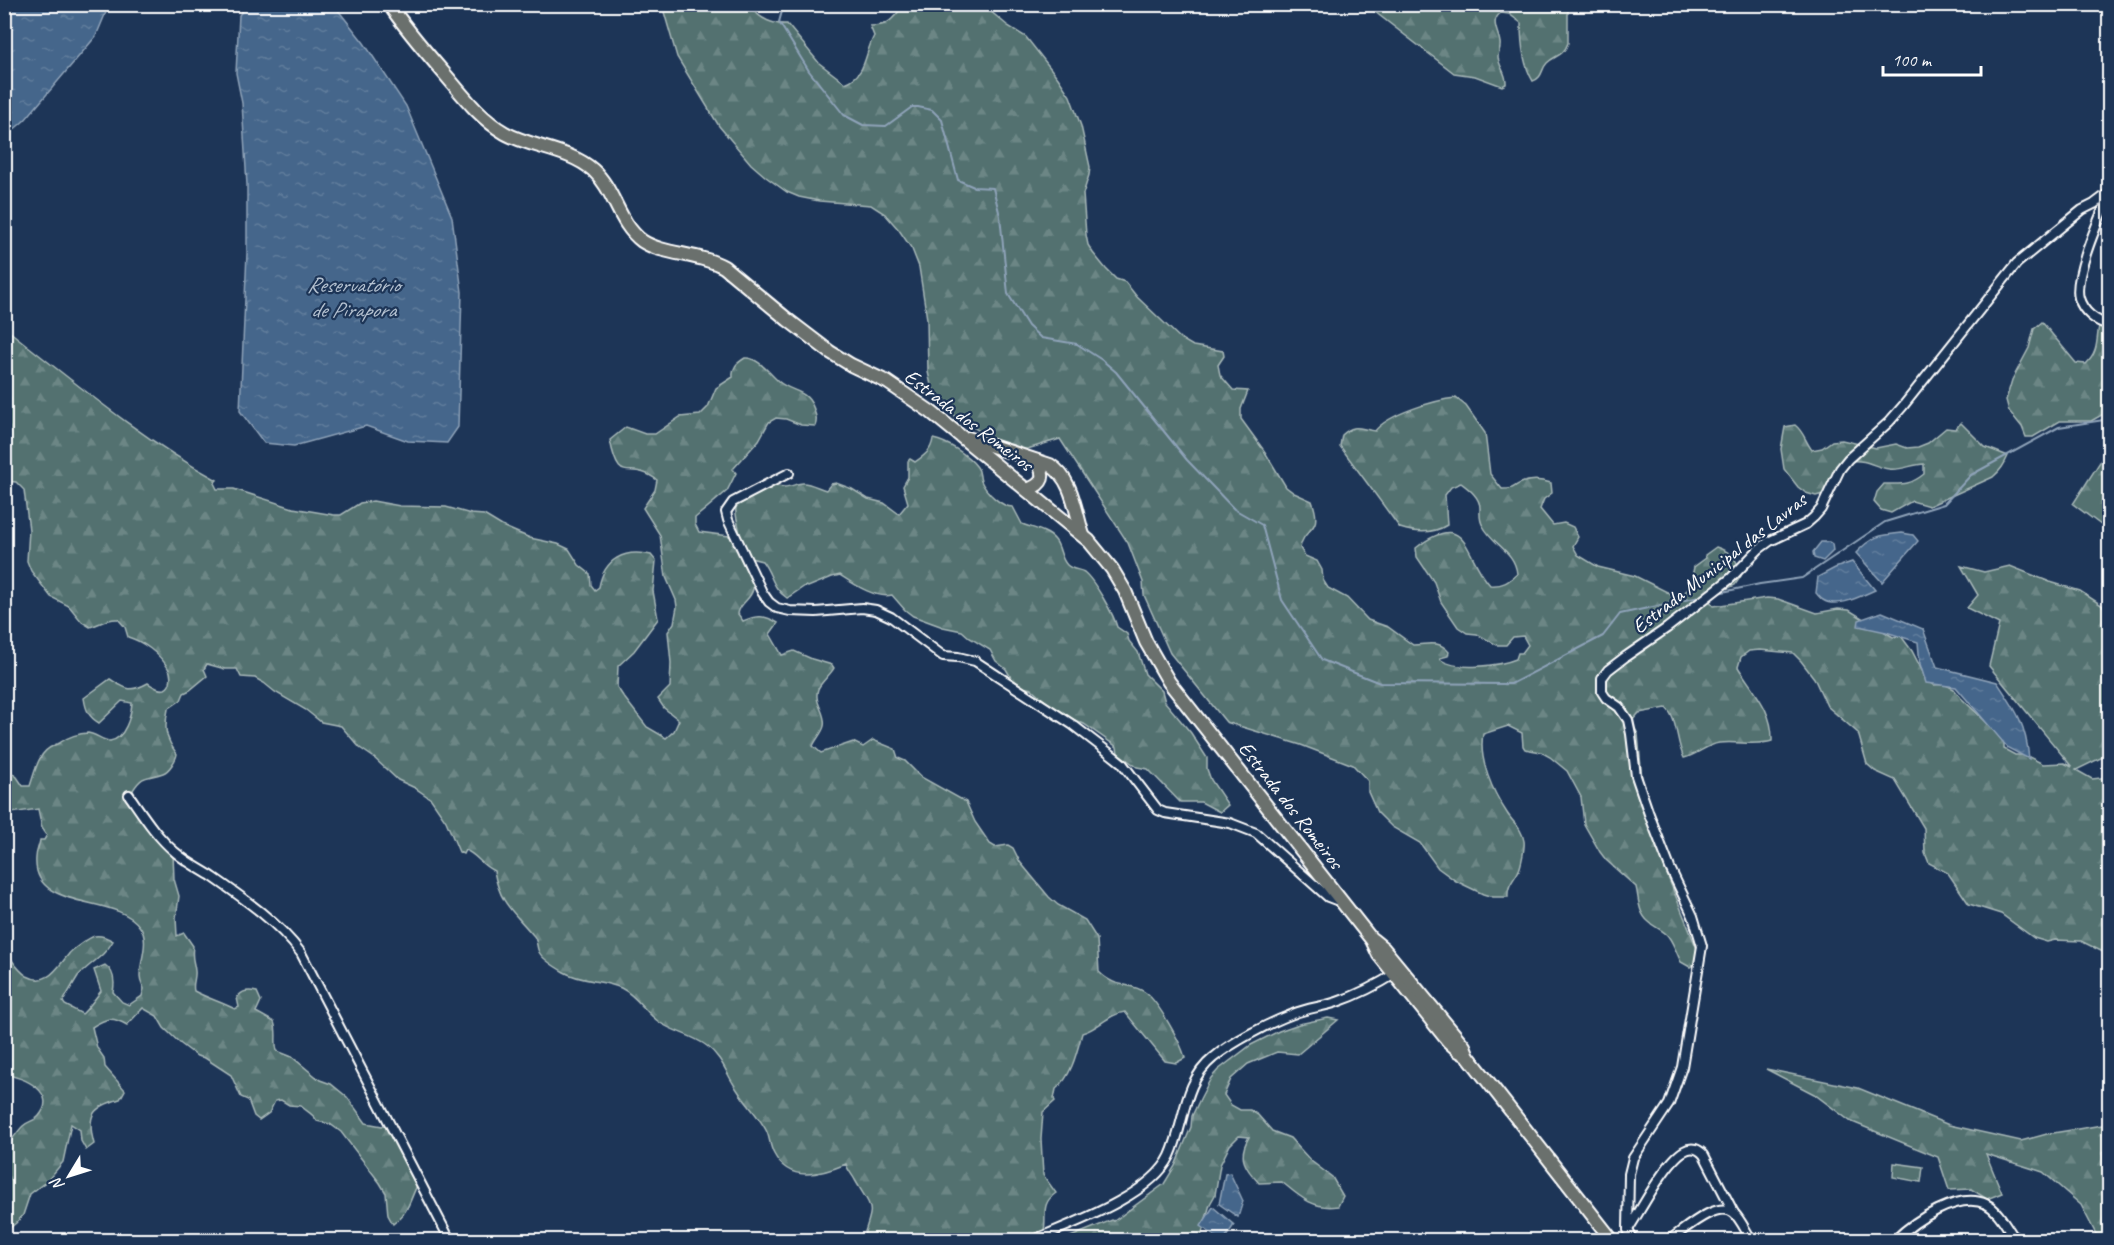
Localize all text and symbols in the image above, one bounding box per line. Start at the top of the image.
scale bar [1883,39,1980,77]
text: 100 m [1892,49,1933,71]
water label: Reservatório de Pirapora [307,271,404,324]
street label: Estrada dos Romeiros [899,363,1040,478]
street label: Estrada Municipal das Lavras [1627,486,1813,639]
street label: Estrada dos Romeiros [1233,736,1350,875]
north arrow [39,1146,99,1206]
text: N [45,1172,69,1195]

